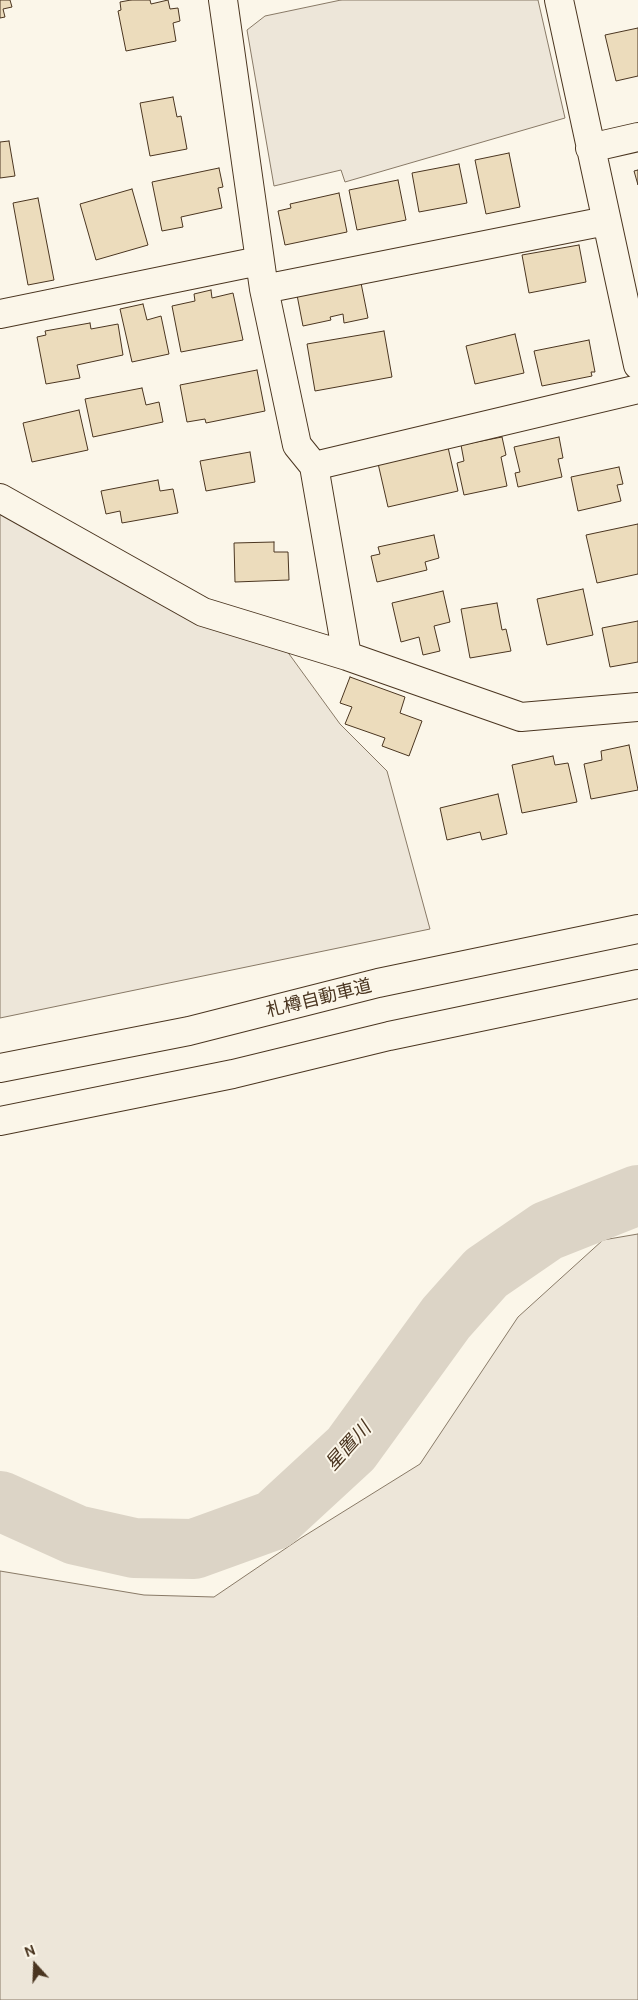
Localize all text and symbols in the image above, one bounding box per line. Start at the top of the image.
street label: 札樽自動車道 [264,974,374,1022]
water label: 星置川 [320,1417,376,1475]
north arrow [10,1940,60,1990]
text: N [22,1942,38,1960]

